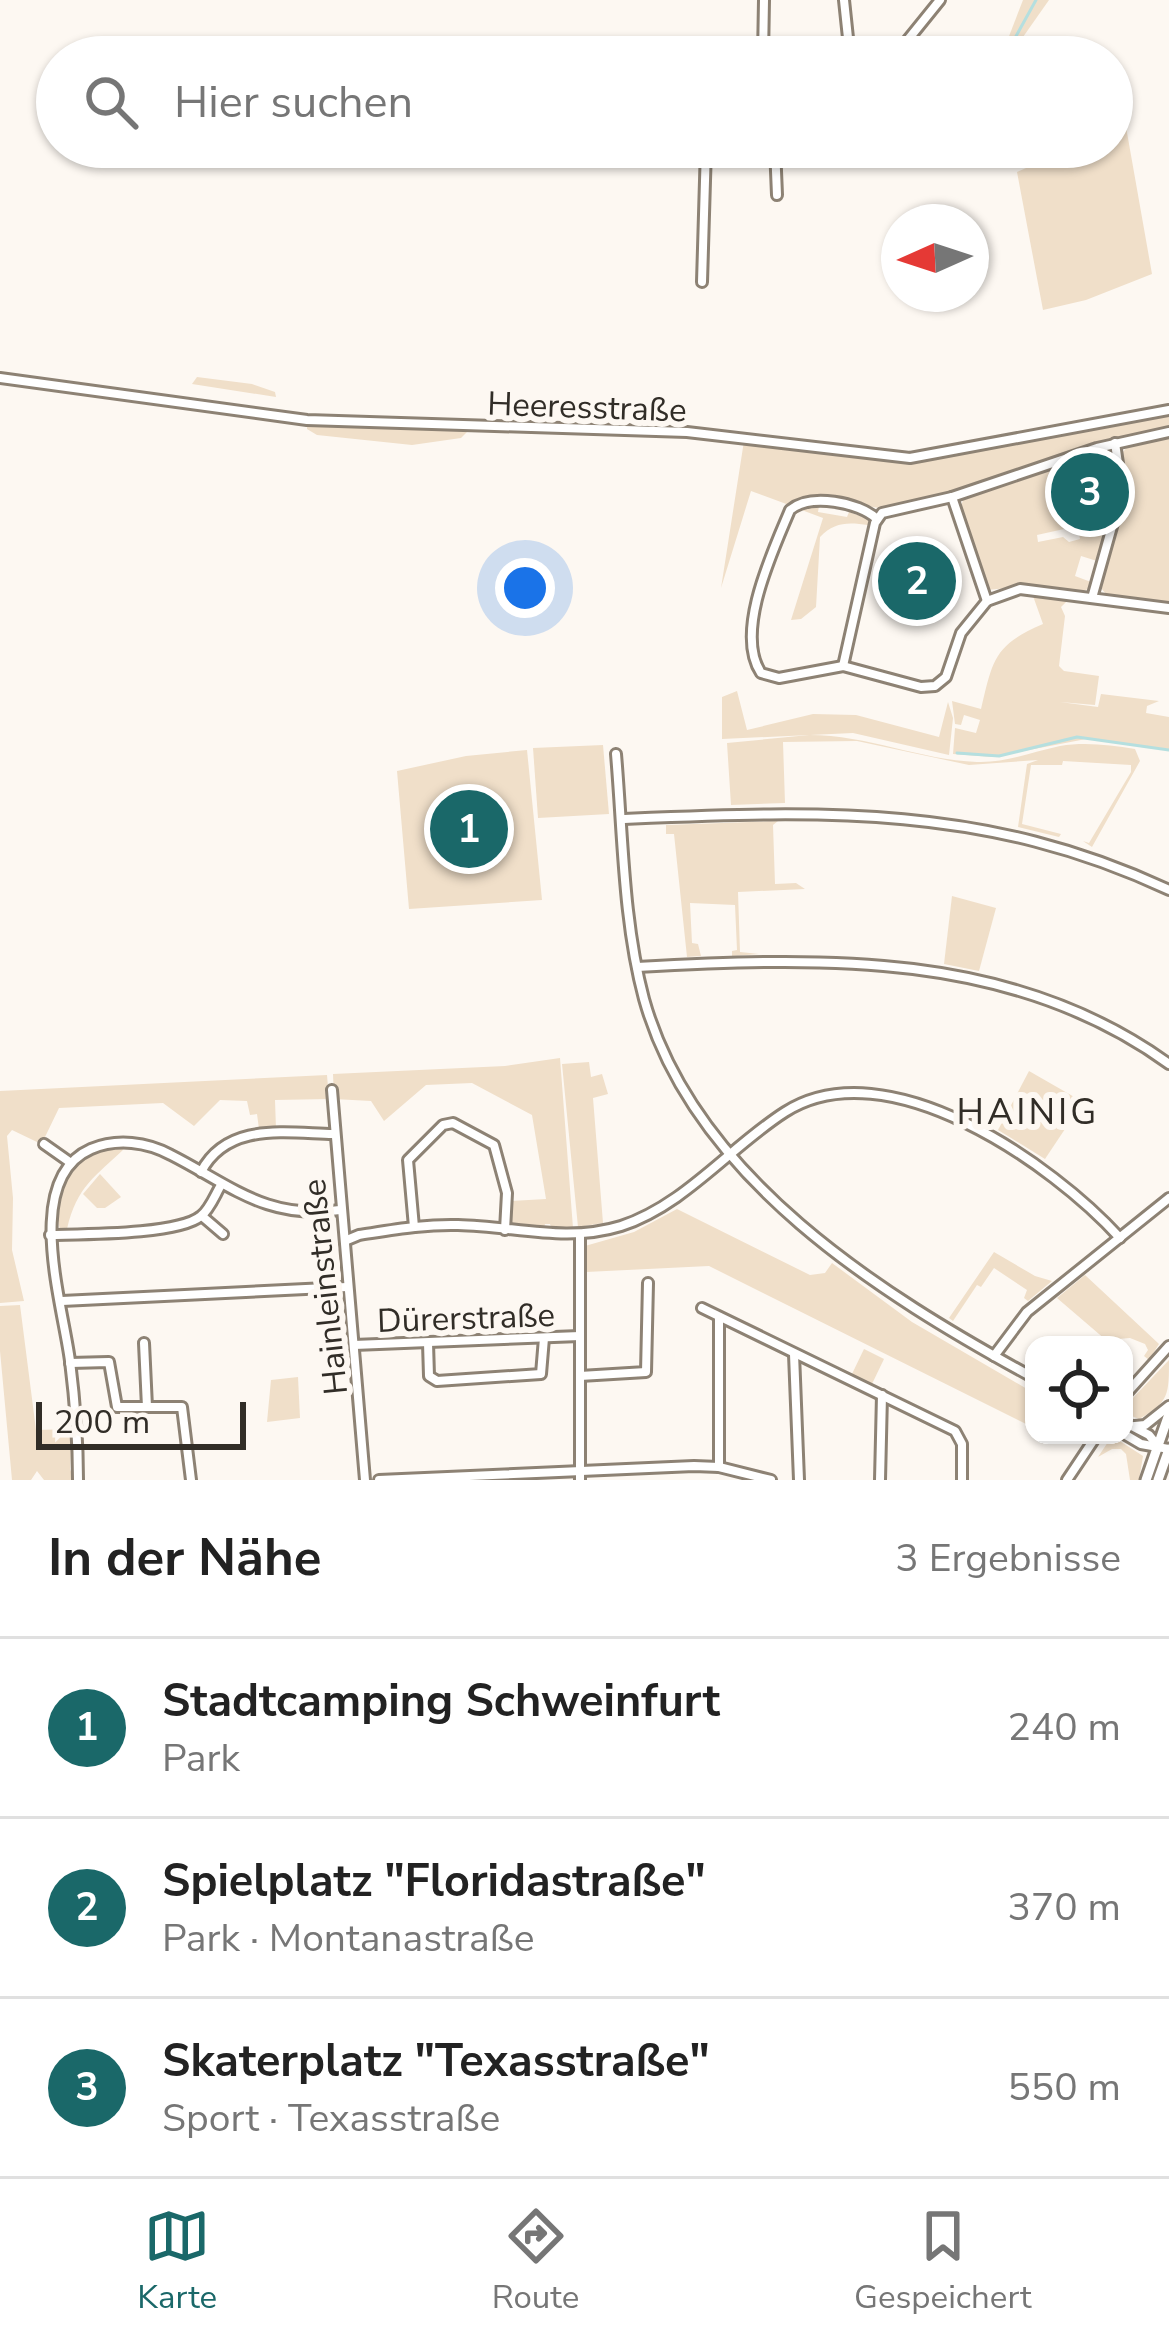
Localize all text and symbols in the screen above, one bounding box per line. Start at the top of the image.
search box [36,36,1133,168]
icon: search [78,69,144,135]
text: Hier suchen [174,72,413,133]
north arrow [881,204,989,312]
street label: Heeresstraße [486,382,687,433]
pin: 3 [1051,447,1129,537]
pin: 2 [878,536,956,626]
your location [495,558,555,618]
pin: 1 [430,784,508,874]
district label: HAINIG [957,1088,1099,1137]
street label: Hainleinstraße [292,1177,359,1397]
street label: Dürerstraße [376,1293,556,1344]
map controls [1025,1336,1133,1444]
button: locate [1025,1336,1133,1444]
scale bar [36,1396,246,1449]
text: 200 m [54,1400,150,1445]
text: In der Nähe [48,1523,321,1593]
text: 3 Ergebnisse [895,1532,1121,1585]
text: Stadtcamping Schweinfurt [162,1671,720,1732]
text: 1 [75,1701,99,1754]
text: 240 m [1007,1701,1121,1754]
text: Park [162,1732,240,1785]
text: Spielplatz "Floridastraße" [162,1851,706,1912]
text: 2 [75,1881,99,1934]
text: 370 m [1007,1881,1121,1934]
text: Park · Montanastraße [162,1912,535,1965]
text: Skaterplatz "Texasstraße" [162,2031,710,2092]
text: 3 [75,2061,99,2114]
text: 550 m [1007,2061,1121,2114]
text: Sport · Texasstraße [162,2092,500,2145]
tab: Karte [137,2203,217,2320]
tab: Route [492,2203,579,2320]
tab: Gespeichert [854,2203,1032,2320]

